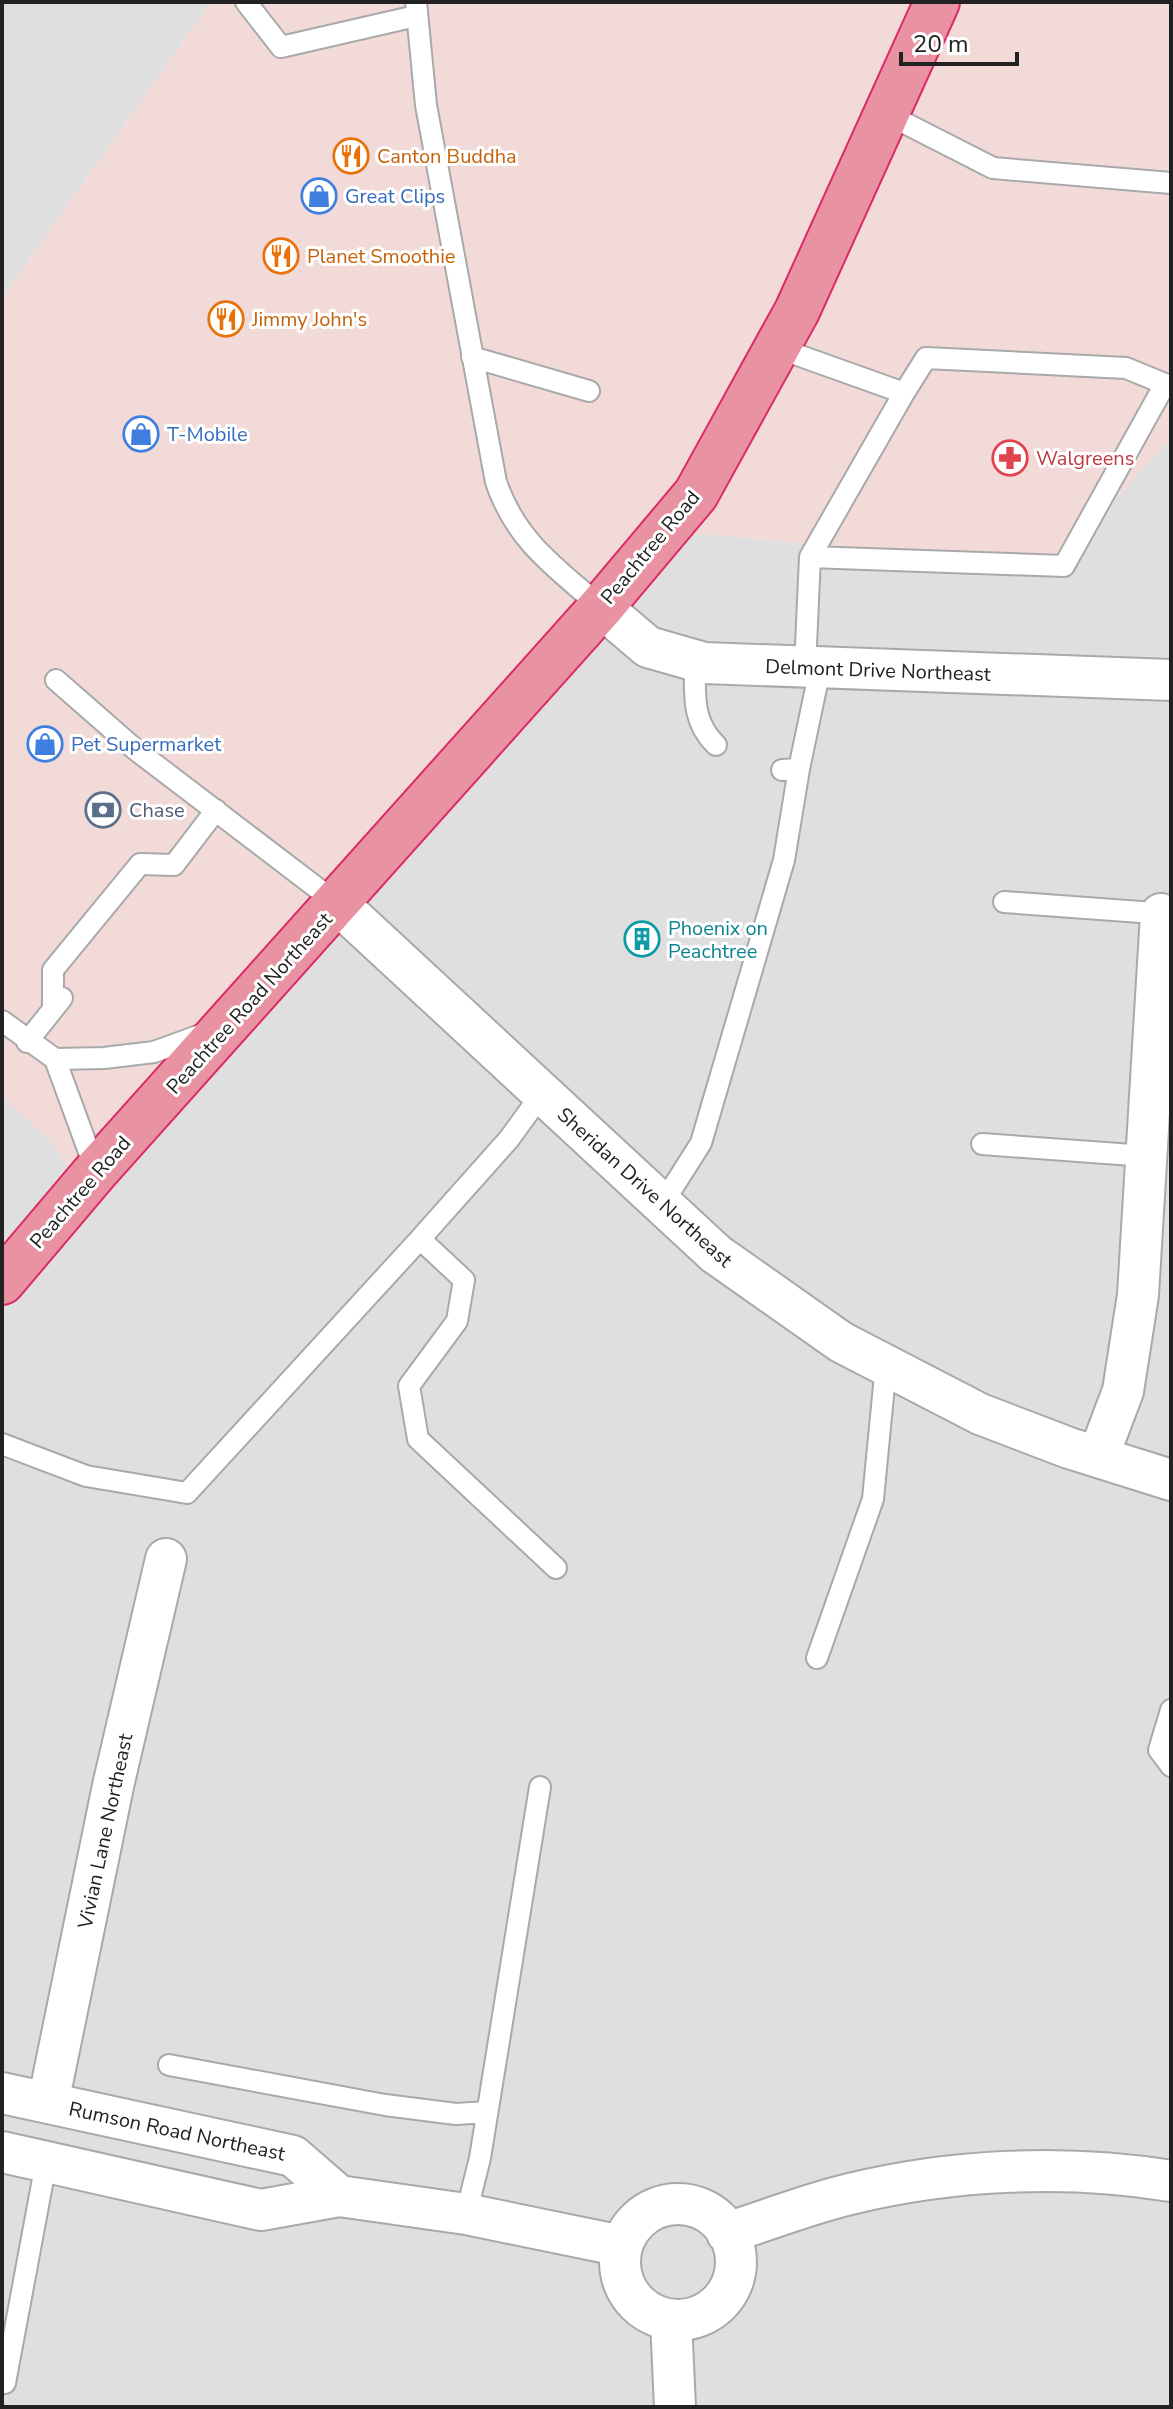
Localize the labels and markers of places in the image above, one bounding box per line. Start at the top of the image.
restaurant icon: Canton Buddha [332,137,370,175]
place label: Canton Buddha [377,143,517,170]
shop icon: Great Clips [300,177,338,215]
place label: Great Clips [345,183,445,210]
restaurant icon: Planet Smoothie [262,237,300,275]
place label: Planet Smoothie [307,243,456,270]
restaurant icon: Jimmy John's [207,300,245,338]
place label: Jimmy John's [251,306,367,333]
shop icon: T-Mobile [122,415,160,453]
place label: T-Mobile [167,421,248,448]
pharmacy icon: Walgreens [991,439,1029,477]
place label: Walgreens [1036,445,1134,472]
shop icon: Pet Supermarket [26,725,64,763]
place label: Pet Supermarket [71,731,222,758]
bank icon: Chase [84,791,122,829]
place label: Chase [129,797,185,824]
place label: Phoenix on Peachtree [668,915,768,965]
building icon: Phoenix on Peachtree [623,920,661,958]

